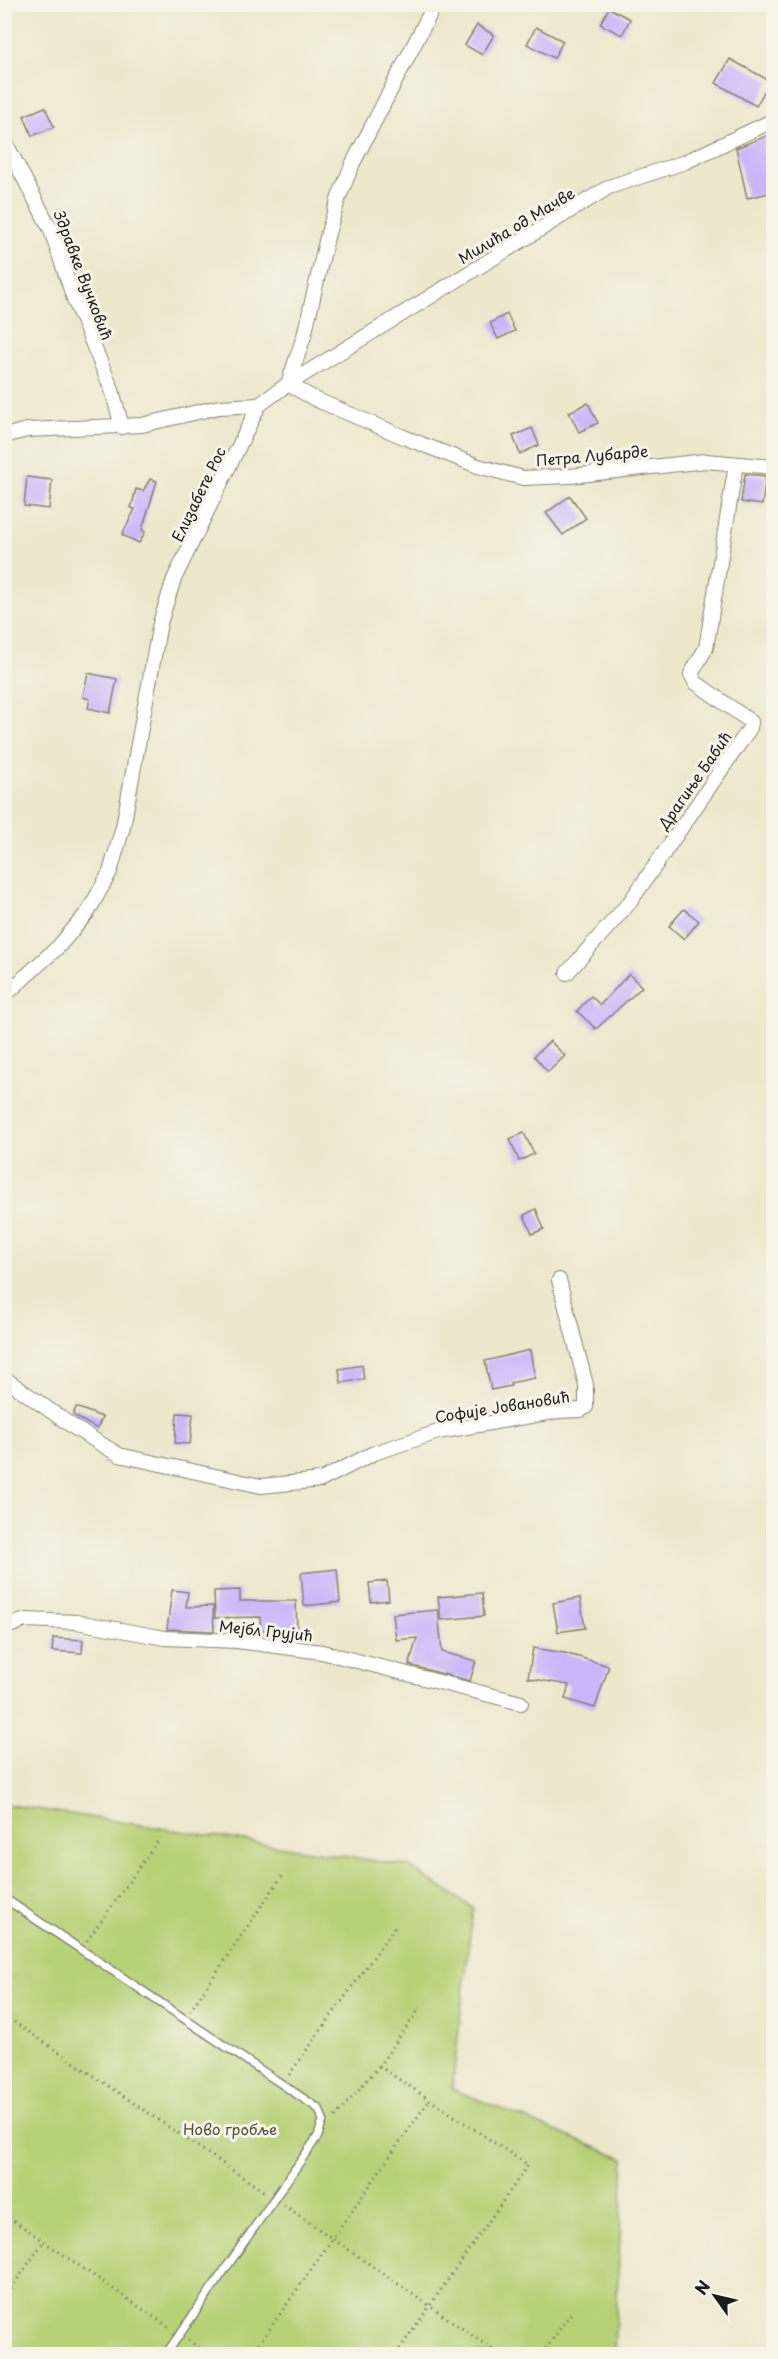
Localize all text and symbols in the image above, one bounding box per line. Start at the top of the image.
street label: Милића од Мачве [453,181,579,269]
street label: Здравке Вучковић [48,206,119,343]
street label: Петра Лубарде [535,439,649,471]
street label: Елизабете Рос [165,442,231,545]
street label: Драгиње Бабић [651,726,736,835]
street label: Софије Јовановић [433,1384,571,1428]
street label: Мејбл Грујић [218,1614,314,1646]
park label: Ново гробље [183,2117,277,2140]
north arrow [685,2266,745,2326]
text: N [688,2275,715,2299]

